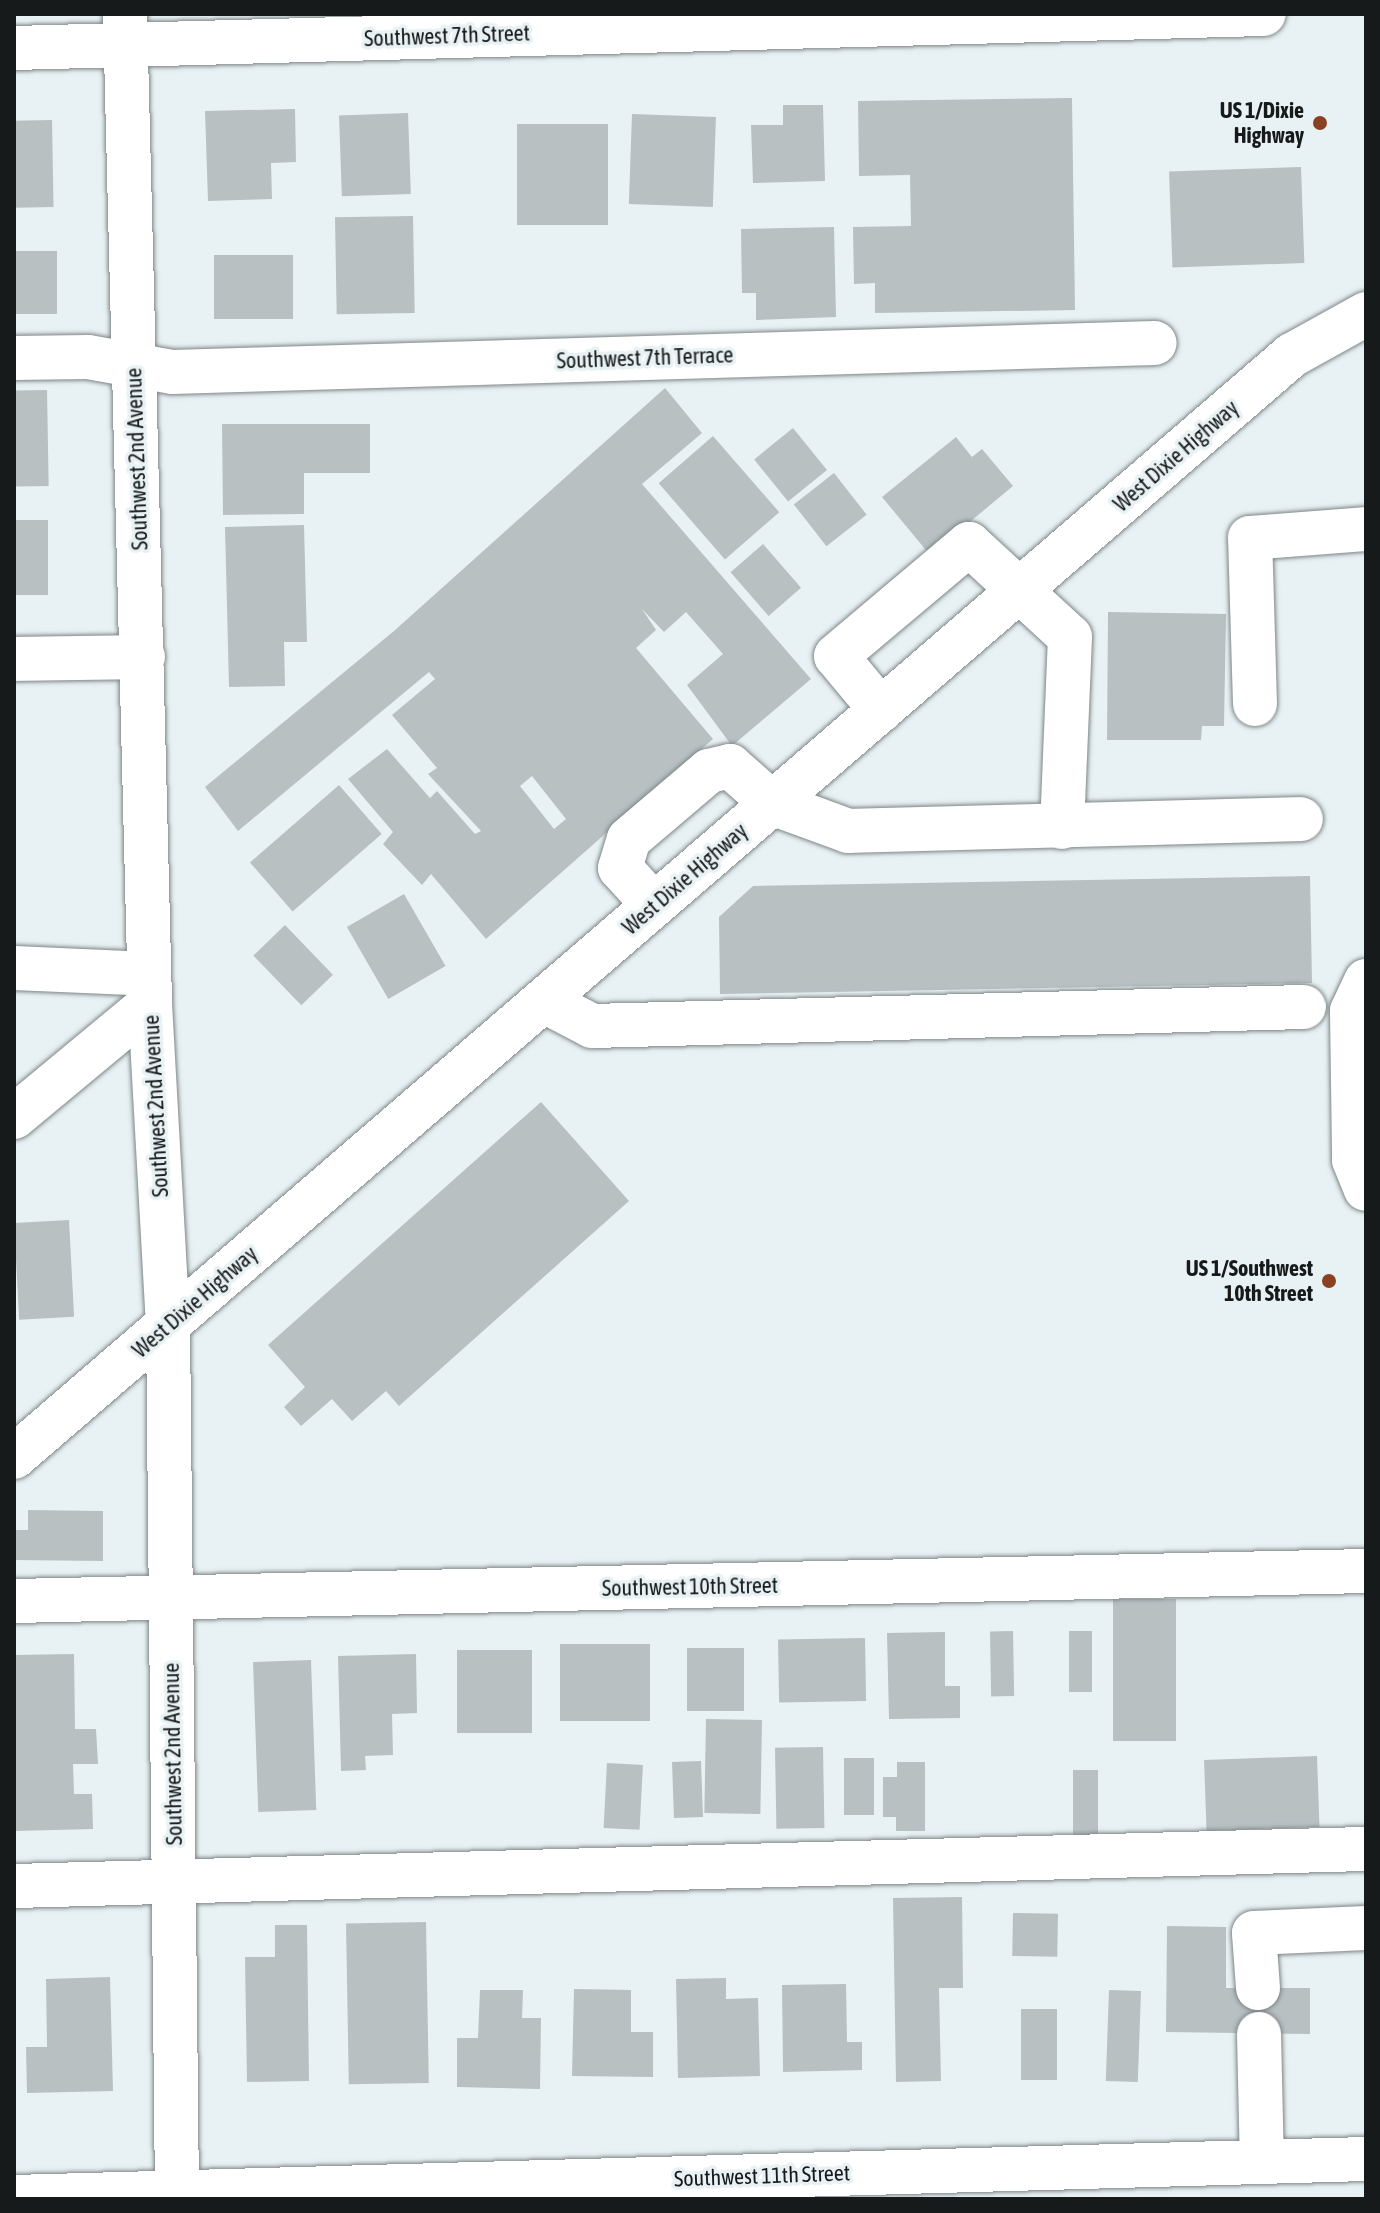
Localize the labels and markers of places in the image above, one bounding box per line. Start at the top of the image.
place label: US 1/Dixie Highway [1220,97,1304,148]
marker: US 1/Dixie Highway [1311,114,1329,132]
place label: US 1/Southwest 10th Street [1186,1255,1313,1306]
marker: US 1/Southwest 10th Street [1320,1272,1338,1290]

